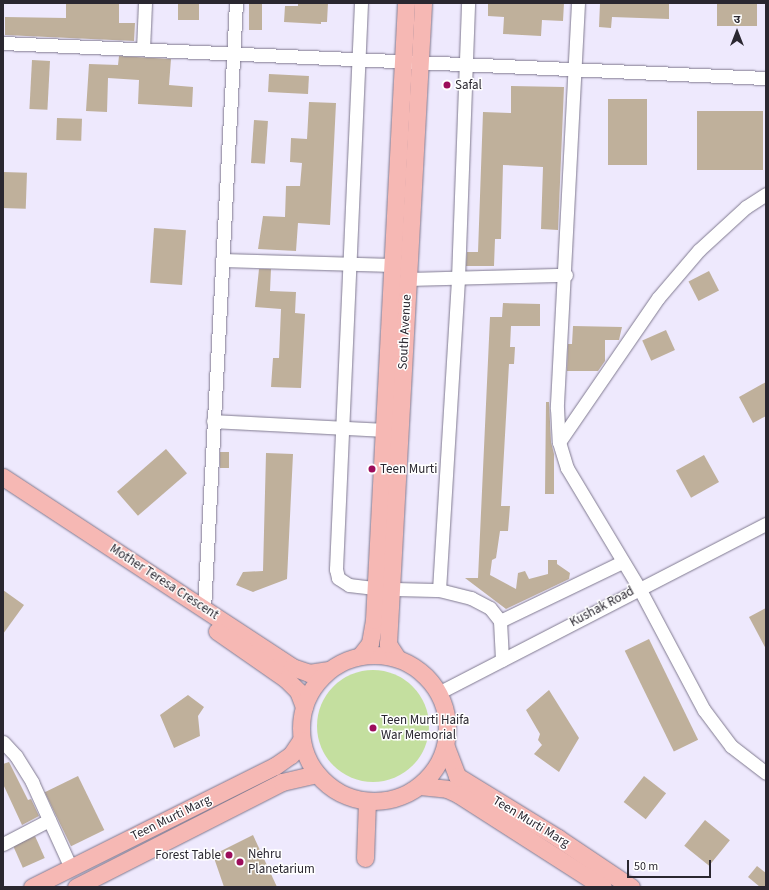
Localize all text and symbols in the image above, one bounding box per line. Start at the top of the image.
north arrow [717,12,757,52]
text: उ [734,12,740,27]
place label: Safal [455,77,482,93]
marker: Safal [442,80,452,90]
street label: South Avenue [395,294,415,370]
place label: Teen Murti [380,461,437,477]
marker: Teen Murti [367,464,377,474]
street label: Mother Teresa Crescent [107,541,221,623]
street label: Kushak Road [567,584,637,630]
place label: Teen Murti Haifa War Memorial [381,713,469,744]
marker: Teen Murti Haifa War Memorial [368,723,378,733]
street label: Teen Murti Marg [129,792,213,844]
street label: Teen Murti Marg [490,793,572,851]
place label: Forest Table [155,847,221,863]
place label: Nehru Planetarium [248,847,315,878]
marker: Forest Table [224,850,234,860]
scale bar [629,852,713,878]
marker: Nehru Planetarium [235,857,245,867]
text: 50 m [634,858,658,875]

